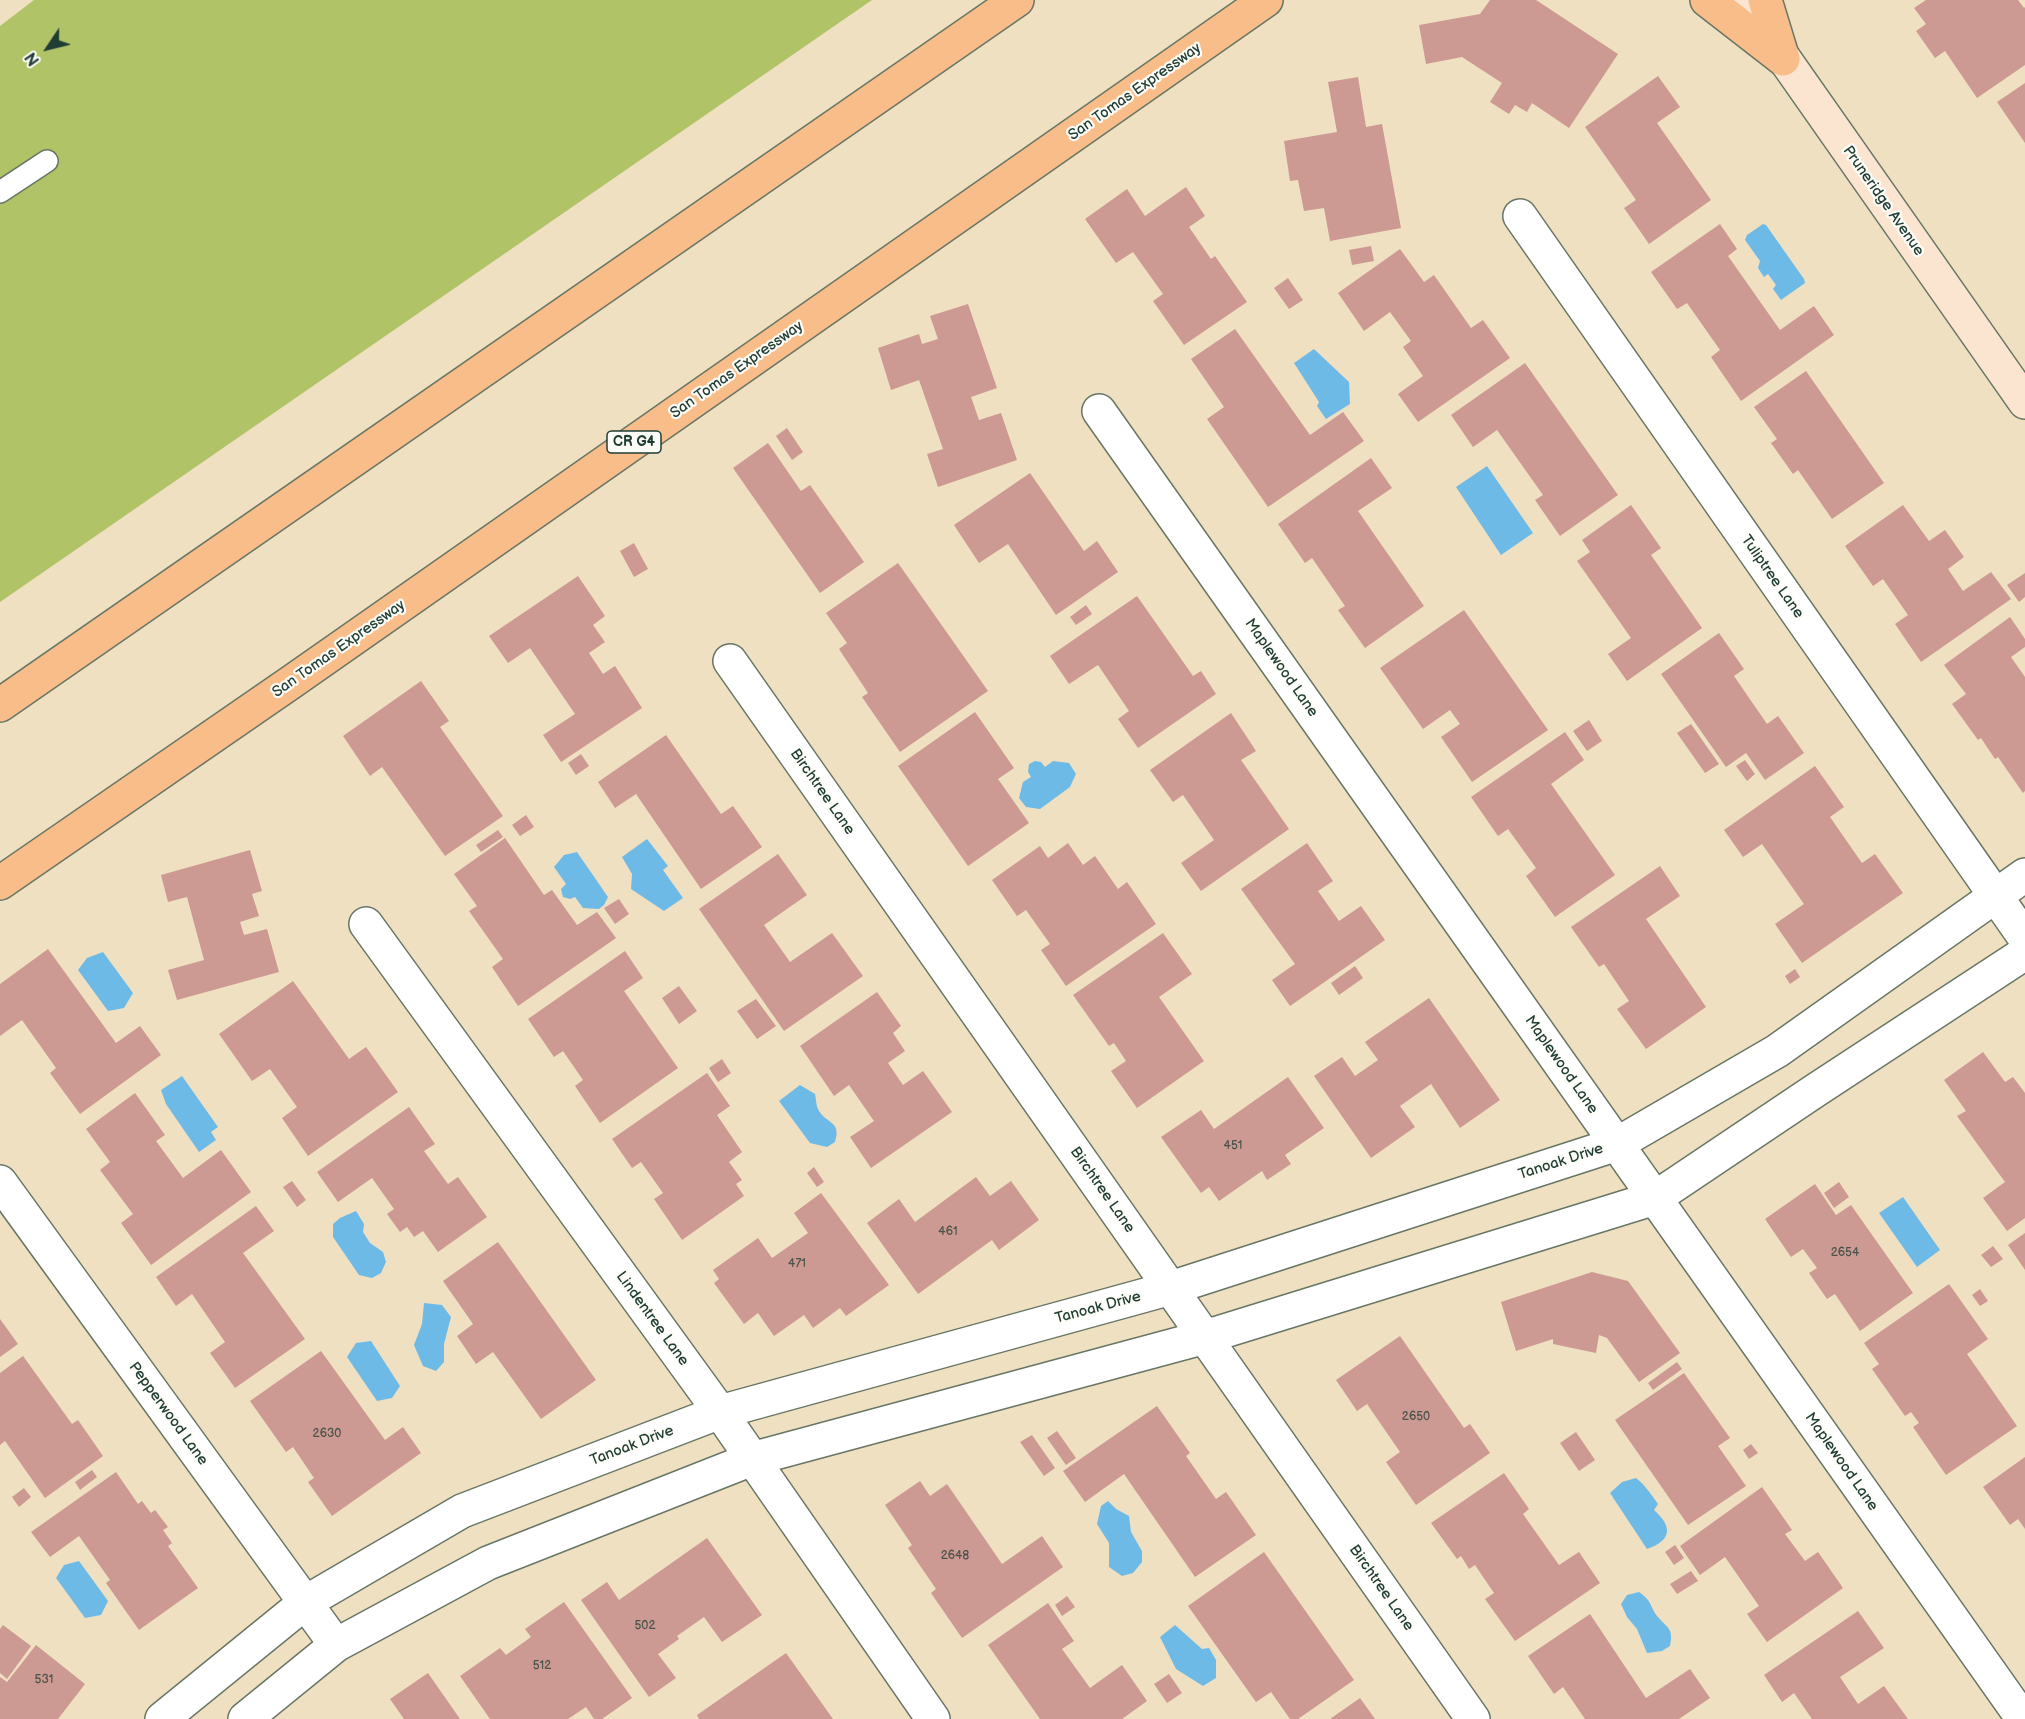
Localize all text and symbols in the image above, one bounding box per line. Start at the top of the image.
north arrow [18,18,78,78]
street label: San Tomas Expressway [1065,39,1205,145]
text: N [22,48,44,69]
street label: Pruneridge Avenue [1838,143,1928,259]
street label: San Tomas Expressway [667,317,807,423]
road number: CR G4 [607,431,661,453]
street label: Tuliptree Lane [1737,532,1807,622]
street label: San Tomas Expressway [269,596,409,702]
street label: Maplewood Lane [1240,615,1322,721]
street label: Birchtree Lane [786,746,858,838]
street label: Maplewood Lane [1520,1012,1602,1118]
house number: 451 [1224,1139,1242,1153]
street label: Tanoak Drive [1516,1140,1606,1184]
street label: Birchtree Lane [1066,1144,1138,1236]
house number: 461 [938,1225,958,1239]
house number: 2654 [1831,1246,1859,1260]
house number: 471 [788,1257,806,1271]
street label: Lindentree Lane [612,1268,692,1370]
street label: Tanoak Drive [1053,1288,1143,1328]
street label: Pepperwood Lane [125,1359,211,1469]
street label: Maplewood Lane [1800,1409,1882,1515]
house number: 2650 [1402,1410,1430,1424]
street label: Tanoak Drive [588,1422,676,1470]
house number: 2630 [313,1427,341,1441]
street label: Birchtree Lane [1345,1542,1417,1634]
house number: 2648 [941,1549,969,1563]
house number: 502 [634,1619,656,1633]
house number: 512 [533,1659,551,1673]
house number: 531 [35,1673,53,1687]

